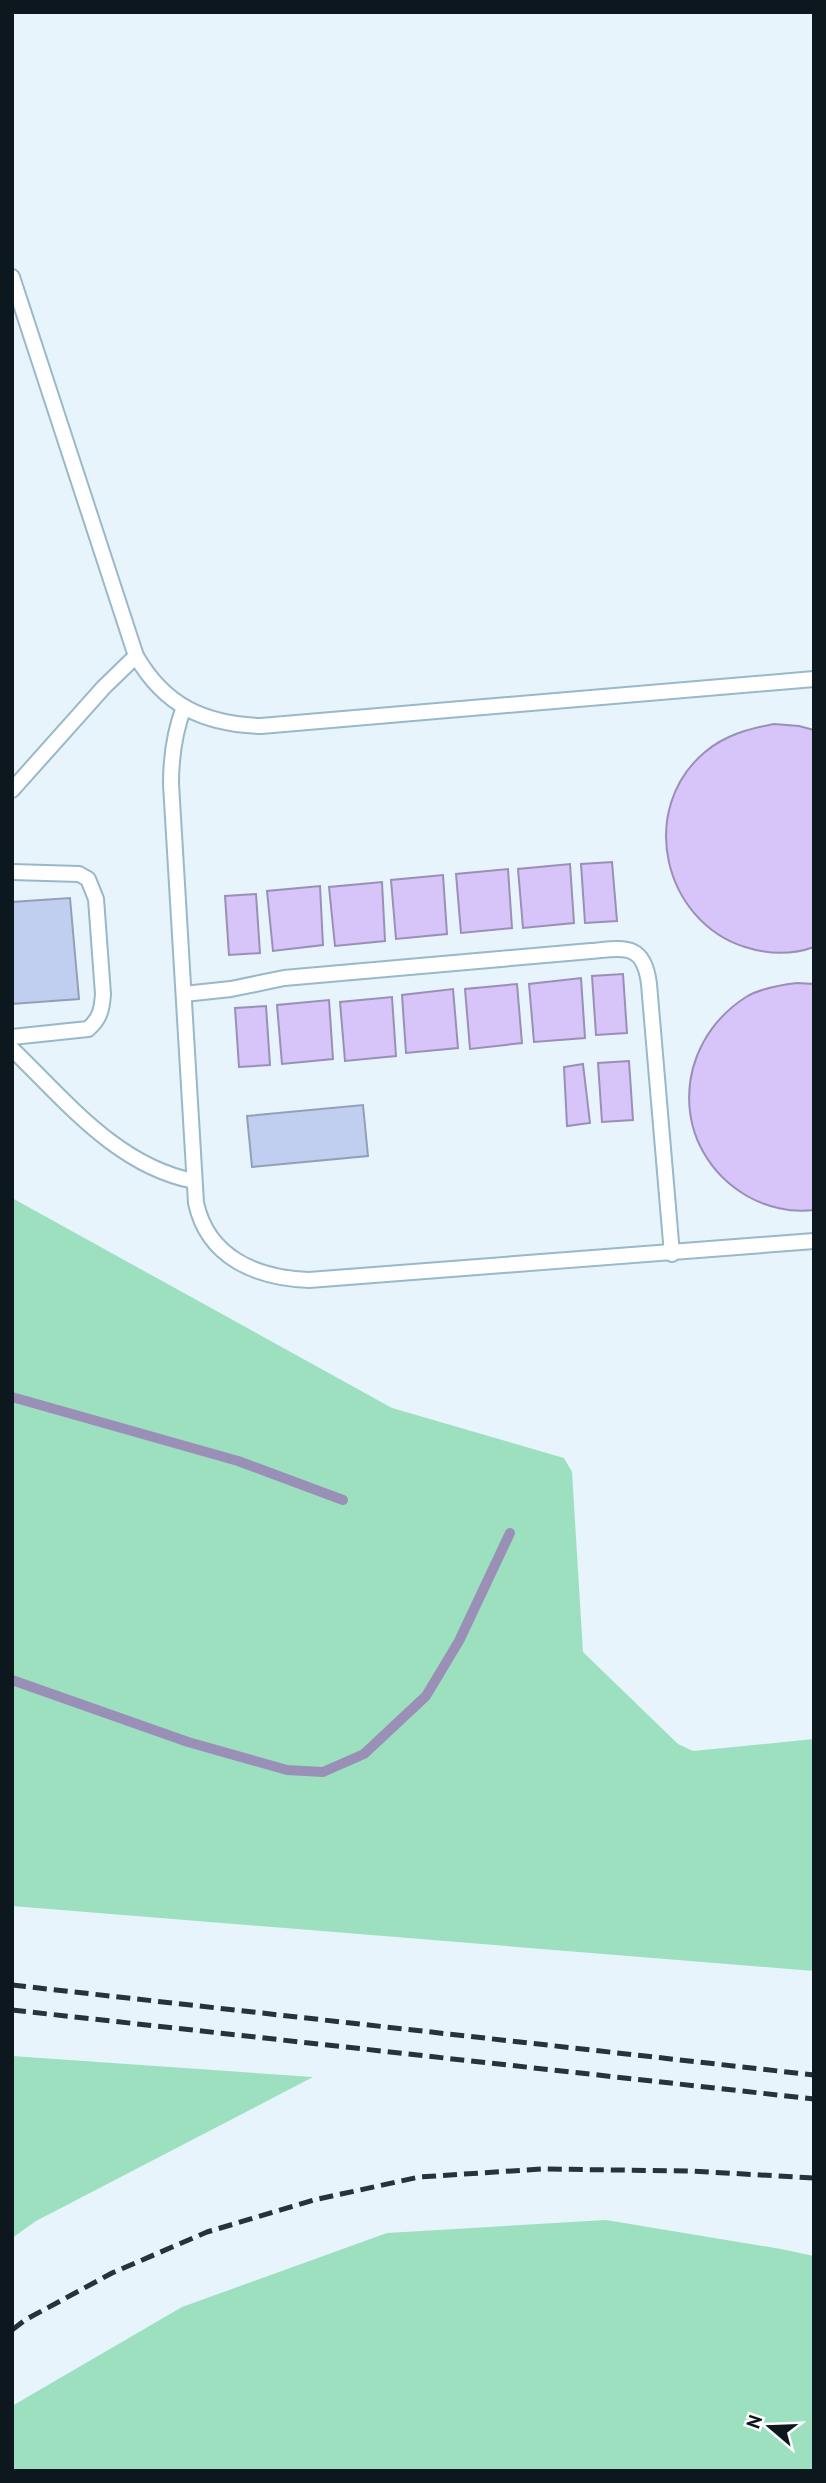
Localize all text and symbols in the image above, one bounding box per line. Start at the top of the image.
north arrow [735,2392,805,2462]
text: N [741,2412,767,2431]

